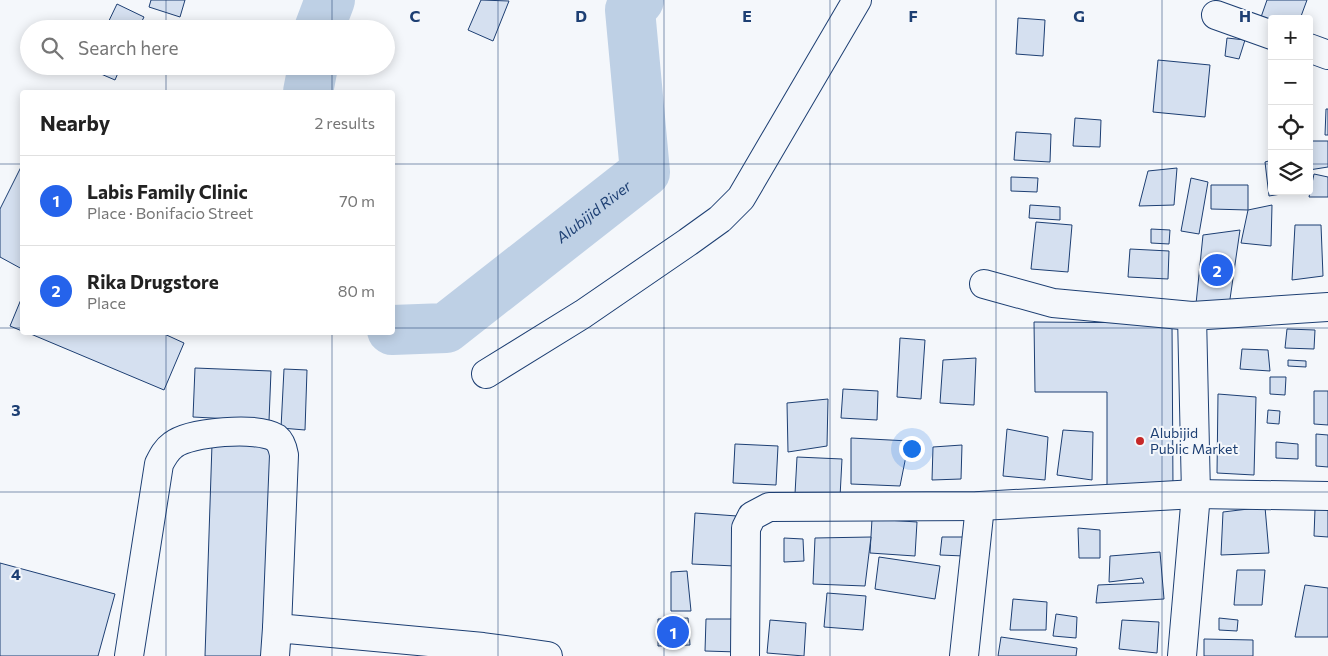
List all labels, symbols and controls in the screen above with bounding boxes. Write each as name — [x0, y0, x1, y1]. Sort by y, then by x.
text: C — [410, 6, 421, 25]
text: D — [575, 6, 587, 25]
text: E — [742, 6, 752, 25]
text: F — [908, 6, 918, 25]
text: G — [1073, 6, 1085, 25]
text: H — [1239, 6, 1251, 25]
map controls — [1268, 15, 1313, 195]
button: + — [1268, 15, 1313, 60]
search box — [20, 20, 395, 75]
icon: search — [38, 34, 66, 62]
text: Search here — [78, 36, 178, 59]
button: − — [1268, 60, 1313, 105]
button: locate — [1268, 105, 1313, 150]
text: Nearby — [40, 110, 110, 135]
text: 2 results — [314, 113, 375, 132]
button: layers — [1268, 150, 1313, 195]
water label: Alubijid River — [552, 176, 635, 247]
text: Labis Family Clinic — [87, 180, 248, 203]
text: 1 — [52, 191, 60, 210]
text: 70 m — [339, 191, 375, 210]
text: Place · Bonifacio Street — [87, 203, 253, 222]
pin: 2 — [1201, 251, 1233, 289]
text: Rika Drugstore — [87, 270, 219, 293]
text: 2 — [51, 281, 61, 300]
text: 80 m — [338, 281, 375, 300]
text: Place — [87, 293, 126, 312]
text: 3 — [11, 400, 21, 419]
place label: Alubijid Public Market — [1150, 424, 1238, 457]
marker: Alubijid Public Market — [1134, 435, 1146, 447]
your location — [899, 436, 925, 462]
text: 4 — [11, 564, 21, 583]
pin: 1 — [657, 613, 689, 651]

